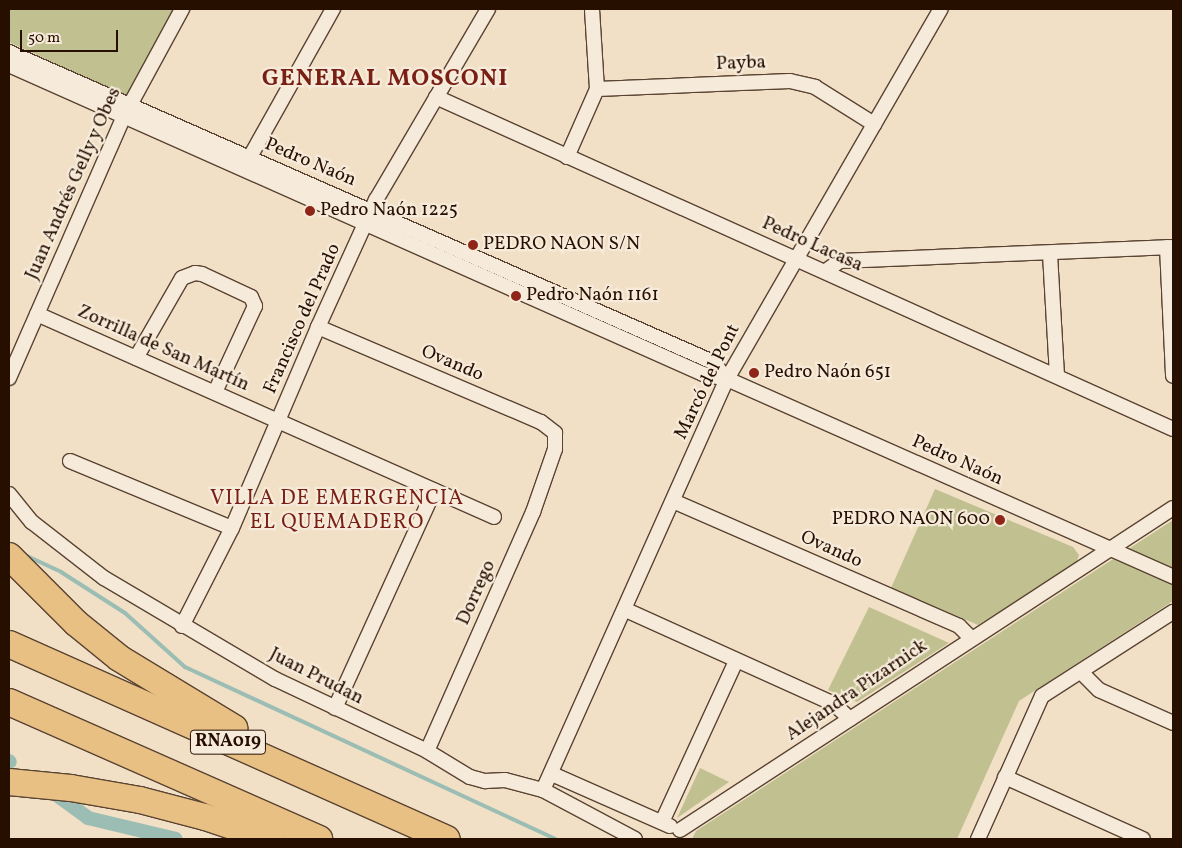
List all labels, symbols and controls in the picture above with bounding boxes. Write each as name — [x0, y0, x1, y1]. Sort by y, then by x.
scale bar — [22, 20, 120, 52]
text: 50 m — [28, 28, 60, 49]
street label: Payba — [716, 52, 766, 76]
district label: GENERAL MOSCONI — [260, 66, 510, 94]
street label: Juan Andrés Gelly y Obes — [21, 84, 127, 284]
street label: Pedro Naón — [261, 134, 359, 192]
place label: Pedro Naón 1225 — [320, 200, 458, 222]
marker: Pedro Naón 1225 — [304, 205, 316, 217]
street label: Pedro Lacasa — [758, 213, 866, 277]
place label: PEDRO NAON S/N — [483, 234, 640, 256]
marker: PEDRO NAON S/N — [467, 239, 479, 251]
street label: Francisco del Prado — [260, 240, 346, 398]
place label: Pedro Naón 1161 — [526, 285, 659, 307]
marker: Pedro Naón 1161 — [510, 290, 522, 302]
street label: Zorrilla de San Martín — [73, 301, 253, 397]
street label: Marcó del Pont — [670, 321, 746, 443]
street label: Ovando — [417, 341, 487, 387]
place label: Pedro Naón 651 — [764, 362, 891, 384]
marker: Pedro Naón 651 — [748, 367, 760, 379]
street label: Pedro Naón — [908, 431, 1006, 491]
district label: VILLA DE EMERGENCIA EL QUEMADERO — [208, 486, 466, 536]
place label: PEDRO NAON 600 — [832, 509, 990, 531]
marker: PEDRO NAON 600 — [994, 514, 1006, 526]
street label: Ovando — [796, 526, 866, 574]
street label: Dorrego — [453, 557, 501, 629]
street label: Alejandra Pizarnick — [782, 635, 932, 747]
street label: Juan Prudan — [265, 644, 367, 710]
road number: RNA019 — [189, 726, 267, 758]

